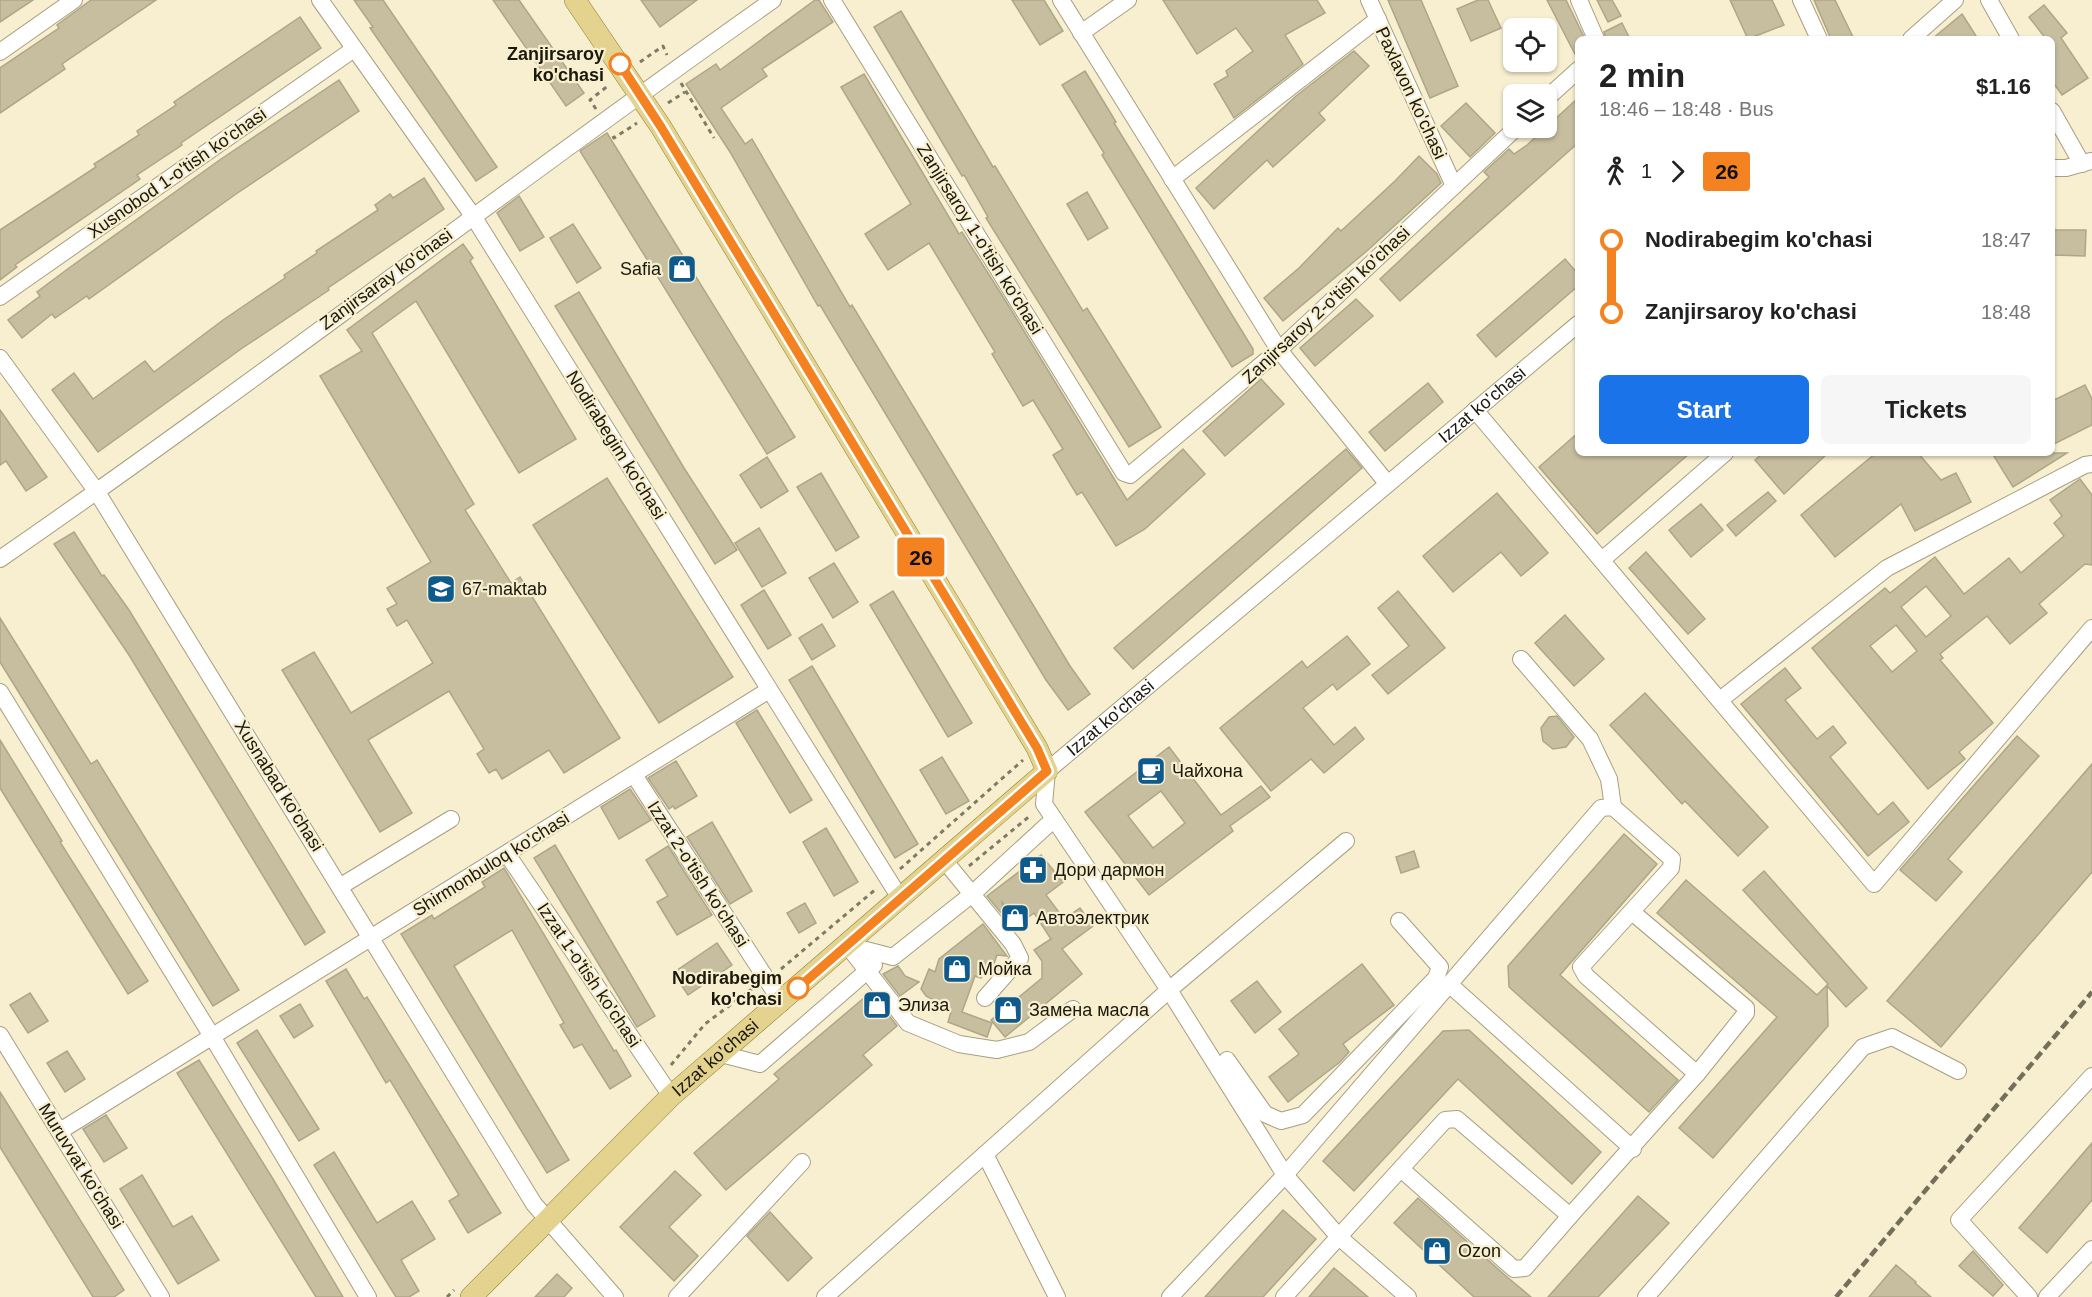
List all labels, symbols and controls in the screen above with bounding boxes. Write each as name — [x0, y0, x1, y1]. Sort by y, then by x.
map controls — [1503, 18, 1557, 138]
button: locate — [1503, 18, 1557, 72]
street label: Paxlavon ko'chasi — [1372, 24, 1450, 162]
place label: Zanjirsaroy ko'chasi — [507, 44, 604, 85]
marker: Zanjirsaroy ko'chasi — [609, 53, 631, 75]
text: 2 min — [1599, 57, 1685, 94]
text: $1.16 — [1976, 74, 2031, 99]
button: layers — [1503, 84, 1557, 138]
text: 18:46 – 18:48 · Bus — [1599, 98, 1774, 120]
street label: Xusnobod 1-o'tish ko'chasi — [84, 104, 270, 242]
street label: Zanjirsaroy 1-o'tish ko'chasi — [913, 140, 1047, 338]
icon: walk — [1599, 155, 1632, 188]
icon: forward — [1661, 155, 1694, 188]
text: 1 — [1641, 160, 1652, 182]
text: 26 — [1715, 160, 1738, 183]
street label: Zanjirsaroy 2-o'tish ko'chasi — [1238, 222, 1414, 388]
street label: Zanjirsaray ko'chasi — [316, 224, 456, 334]
text: Nodirabegim ko'chasi — [1645, 227, 1873, 252]
text: 18:47 — [1981, 229, 2031, 251]
shop icon: Safia — [666, 253, 698, 285]
place label: Safia — [620, 259, 662, 279]
text: Zanjirsaroy ko'chasi — [1645, 299, 1857, 324]
text: 18:48 — [1981, 301, 2031, 323]
street label: Izzat ko'chasi — [1435, 362, 1530, 447]
street label: Nodirabegim ko'chasi — [562, 367, 670, 523]
button: Start — [1599, 375, 1809, 444]
button: Tickets — [1821, 375, 2031, 444]
line badge: 26 — [894, 538, 948, 576]
text: 26 — [909, 546, 933, 569]
school or university icon: 67-maktab — [425, 573, 457, 605]
place label: 67-maktab — [462, 579, 547, 599]
street label: Izzat ko'chasi — [1063, 675, 1158, 760]
street label: Xusnabad ko'chasi — [231, 717, 327, 855]
cafe icon: Чайхона — [1135, 755, 1167, 787]
place label: Чайхона — [1172, 761, 1244, 781]
street label: Izzat 2-o'tish ko'chasi — [643, 797, 753, 951]
street label: Shirmonbuloq ko'chasi — [409, 808, 573, 920]
pharmacy icon: Дори дармон — [1017, 854, 1049, 886]
place label: Дори дармон — [1054, 860, 1164, 880]
street label: Izzat 1-o'tish ko'chasi — [533, 899, 645, 1051]
shop icon: Автоэлектрик — [999, 902, 1031, 934]
place label: Автоэлектрик — [1036, 908, 1149, 928]
shop icon: Мойка — [941, 953, 973, 985]
place label: Мойка — [978, 959, 1033, 979]
place label: Nodirabegim ko'chasi — [672, 968, 782, 1009]
marker: Nodirabegim ko'chasi — [787, 977, 809, 999]
shop icon: Элиза — [861, 989, 893, 1021]
shop icon: Замена масла — [992, 994, 1024, 1026]
place label: Элиза — [898, 995, 950, 1015]
place label: Замена масла — [1029, 1000, 1150, 1020]
street label: Izzat ko'chasi — [668, 1015, 762, 1101]
street label: Muruvvat ko'chasi — [34, 1100, 128, 1232]
shop icon: Ozon — [1421, 1235, 1453, 1267]
place label: Ozon — [1458, 1241, 1501, 1261]

